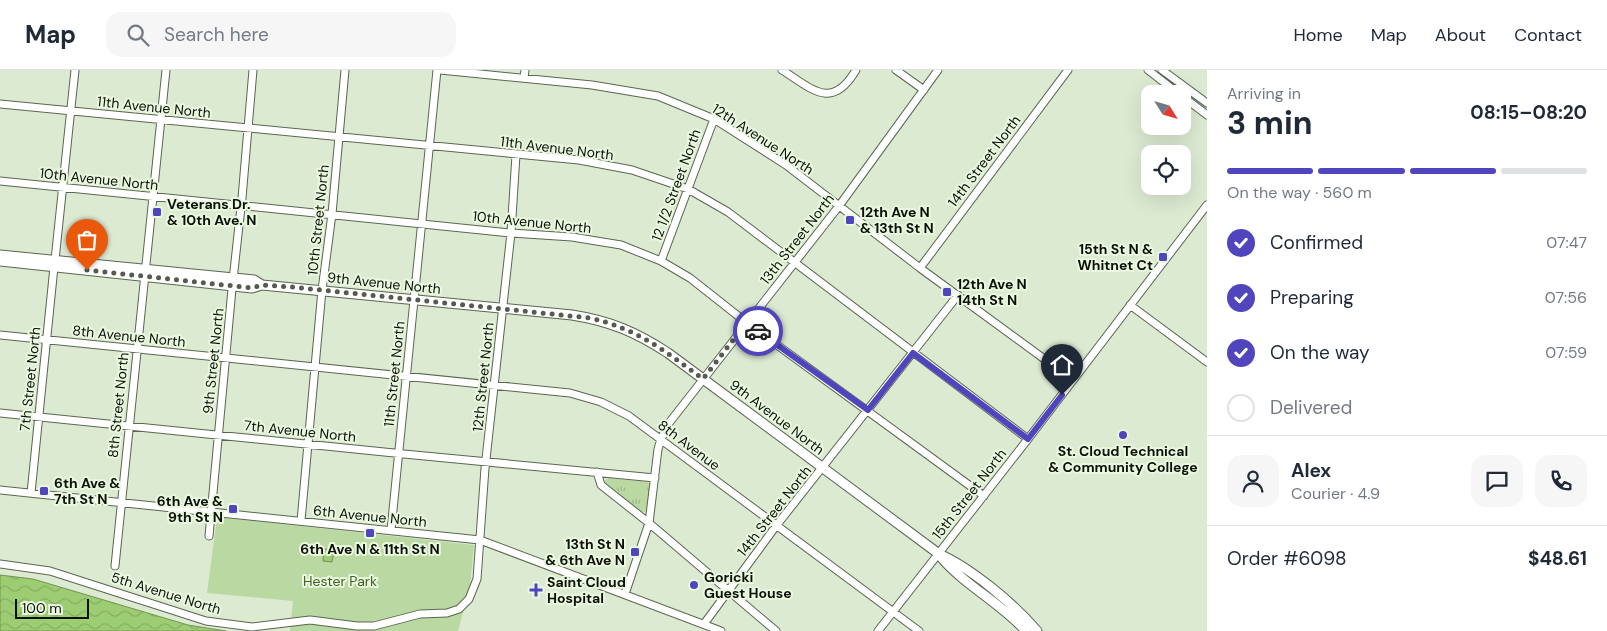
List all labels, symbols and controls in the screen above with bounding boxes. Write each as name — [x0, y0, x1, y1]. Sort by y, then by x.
search box — [106, 12, 456, 57]
text: Map — [25, 19, 76, 50]
icon: search — [124, 21, 152, 49]
text: Search here — [164, 22, 269, 47]
text: Home — [1293, 23, 1343, 47]
text: Map — [1371, 23, 1407, 47]
text: About — [1435, 23, 1486, 47]
text: Contact — [1514, 23, 1582, 47]
text: Arriving in — [1227, 83, 1301, 104]
north arrow — [1141, 85, 1191, 135]
map controls — [1141, 85, 1191, 195]
street label: 11th Avenue North — [96, 92, 212, 122]
street label: 12th Avenue North — [709, 99, 817, 179]
text: 08:15–08:20 — [1470, 100, 1587, 125]
text: 3 min — [1227, 102, 1312, 144]
street label: 14th Street North — [944, 112, 1024, 210]
street label: 12 1/2 Street North — [647, 127, 705, 243]
street label: 11th Avenue North — [499, 132, 615, 164]
button: locate — [1141, 145, 1191, 195]
street label: 10th Avenue North — [39, 164, 159, 194]
street label: 10th Street North — [303, 164, 333, 276]
text: On the way · 560 m — [1227, 182, 1372, 203]
street label: 13th Street North — [756, 190, 838, 288]
place label: Veterans Dr. & 10th Ave. N — [167, 195, 256, 229]
place label: 12th Ave N & 13th St N — [860, 203, 934, 237]
marker: Veterans Dr. & 10th Ave. N — [151, 206, 163, 218]
street label: 10th Avenue North — [472, 207, 592, 237]
marker: 12th Ave N & 13th St N — [844, 214, 856, 226]
pin — [66, 219, 108, 270]
icon: bag — [73, 226, 101, 254]
icon: check — [1227, 229, 1255, 257]
text: Confirmed — [1270, 230, 1363, 255]
text: 07:47 — [1546, 232, 1587, 253]
place label: 15th St N & Whitnet Ct — [1077, 240, 1153, 274]
marker: 15th St N & Whitnet Ct — [1157, 251, 1169, 263]
street label: 9th Avenue North — [326, 268, 442, 298]
place label: 12th Ave N 14th St N — [957, 275, 1027, 309]
icon: check — [1227, 284, 1255, 312]
text: Preparing — [1270, 285, 1354, 310]
marker: 12th Ave N 14th St N — [941, 286, 953, 298]
text: 07:56 — [1545, 287, 1587, 308]
courier — [733, 306, 783, 356]
street label: 9th Street North — [199, 307, 227, 415]
icon: car — [744, 317, 772, 345]
street label: 11th Street North — [380, 320, 408, 428]
street label: 8th Avenue North — [71, 321, 187, 351]
street label: 12th Street North — [468, 321, 498, 433]
street label: 7th Street North — [16, 326, 44, 432]
icon: check — [1227, 339, 1255, 367]
text: On the way — [1270, 340, 1370, 365]
text: 07:59 — [1545, 342, 1587, 363]
pin — [1041, 344, 1083, 395]
street label: 8th Street North — [104, 351, 132, 459]
icon: home — [1048, 351, 1076, 379]
street label: 9th Avenue North — [726, 375, 828, 459]
text: Delivered — [1270, 395, 1352, 420]
street label: 7th Avenue North — [243, 416, 357, 446]
street label: 8th Avenue — [654, 416, 724, 474]
marker: St. Cloud Technical & Community College — [1117, 429, 1129, 441]
place label: St. Cloud Technical & Community College — [1048, 442, 1198, 476]
street label: 15th Street North — [928, 445, 1010, 543]
button: person — [1227, 455, 1279, 507]
button: chat — [1471, 455, 1523, 507]
button: phone — [1535, 455, 1587, 507]
text: Alex — [1291, 458, 1331, 483]
street label: 14th Street North — [733, 462, 815, 560]
place label: 6th Ave & 7th St N — [54, 474, 120, 508]
text: Courier · 4.9 — [1291, 483, 1380, 504]
marker: 6th Ave & 7th St N — [38, 485, 50, 497]
place label: 6th Ave & 9th St N — [157, 492, 223, 526]
street label: 6th Avenue North — [312, 501, 428, 531]
marker: 6th Ave & 9th St N — [227, 503, 239, 515]
marker: 6th Ave N & 11th St N — [364, 527, 376, 539]
place label: 13th St N & 6th Ave N — [545, 535, 625, 569]
place label: 6th Ave N & 11th St N — [300, 540, 440, 558]
marker: 13th St N & 6th Ave N — [629, 546, 641, 558]
text: Order #6098 — [1227, 546, 1347, 571]
text: $48.61 — [1528, 546, 1587, 571]
street label: 5th Avenue North — [109, 568, 223, 618]
place label: Goricki Guest House — [704, 568, 792, 602]
park label: Hester Park — [303, 572, 377, 590]
place label: Saint Cloud Hospital — [547, 573, 626, 607]
marker: Goricki Guest House — [688, 579, 700, 591]
marker: Saint Cloud Hospital — [529, 583, 543, 597]
scale bar — [15, 596, 89, 619]
text: 100 m — [22, 599, 62, 617]

